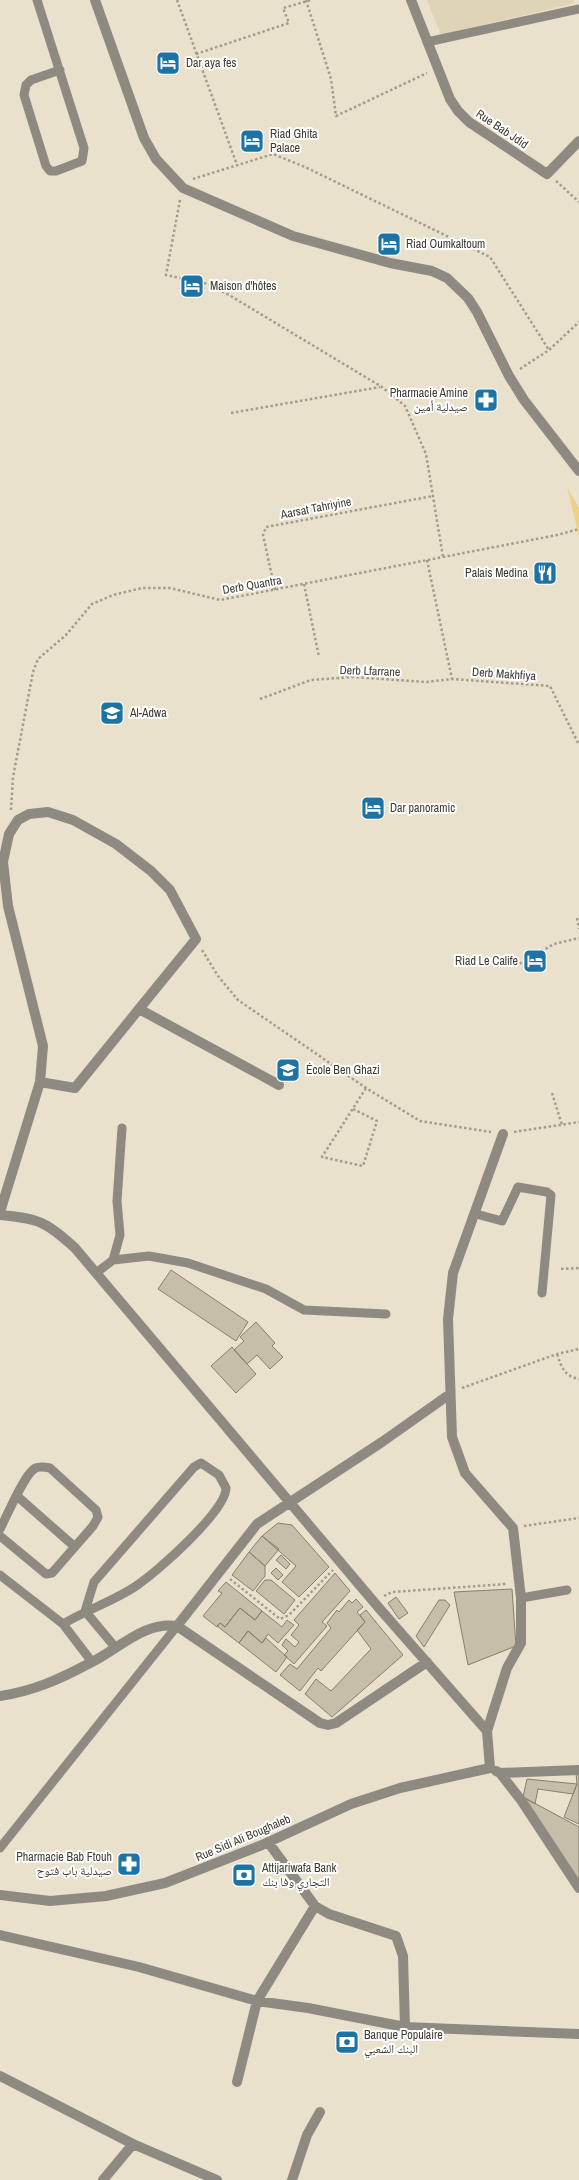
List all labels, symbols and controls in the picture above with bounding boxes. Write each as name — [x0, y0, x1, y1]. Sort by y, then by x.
hotel icon: Dar aya fes — [155, 50, 181, 76]
place label: Dar aya fes — [186, 55, 236, 71]
street label: Rue Bab Jdid — [473, 106, 531, 152]
place label: Riad Ghita Palace — [270, 126, 318, 156]
hotel icon: Riad Ghita Palace — [239, 128, 265, 154]
hotel icon: Riad Oumkaltoum — [376, 231, 402, 257]
place label: Riad Oumkaltoum — [406, 236, 485, 252]
hotel icon: Maison d'hôtes — [179, 273, 205, 299]
place label: Maison d'hôtes — [210, 278, 277, 294]
place label: Pharmacie Amine صيدلية أمين — [390, 385, 468, 415]
pharmacy icon: Pharmacie Amine صيدلية أمين — [473, 387, 499, 413]
street label: Aarsat Tahriyine — [278, 493, 353, 523]
restaurant icon: Palais Medina — [532, 560, 558, 586]
place label: Palais Medina — [465, 565, 529, 581]
street label: Derb Quantra — [221, 572, 283, 598]
street label: Derb Lfarrane — [339, 662, 401, 680]
street label: Derb Makhfiya — [472, 664, 537, 684]
school or university icon: Al-Adwa — [99, 700, 125, 726]
place label: Al-Adwa — [129, 705, 167, 721]
hotel icon: Dar panoramic — [360, 795, 386, 821]
place label: Dar panoramic — [390, 800, 455, 816]
hotel icon: Riad Le Calife — [522, 948, 548, 974]
place label: Riad Le Calife — [455, 953, 518, 969]
school or university icon: École Ben Ghazi — [275, 1057, 301, 1083]
place label: École Ben Ghazi — [306, 1062, 380, 1078]
street label: Rue Sidi Ali Boughaleb — [193, 1811, 293, 1865]
place label: Pharmacie Bab Ftouh صيدلية باب فتوح — [16, 1849, 112, 1879]
pharmacy icon: Pharmacie Bab Ftouh صيدلية باب فتوح — [116, 1851, 142, 1877]
place label: Attijariwafa Bank التجاري وفا بنك — [261, 1860, 336, 1892]
bank icon: Attijariwafa Bank التجاري وفا بنك — [231, 1862, 257, 1888]
place label: Banque Populaire البنك الشعبي — [364, 2027, 443, 2059]
bank icon: Banque Populaire البنك الشعبي — [334, 2029, 360, 2055]

